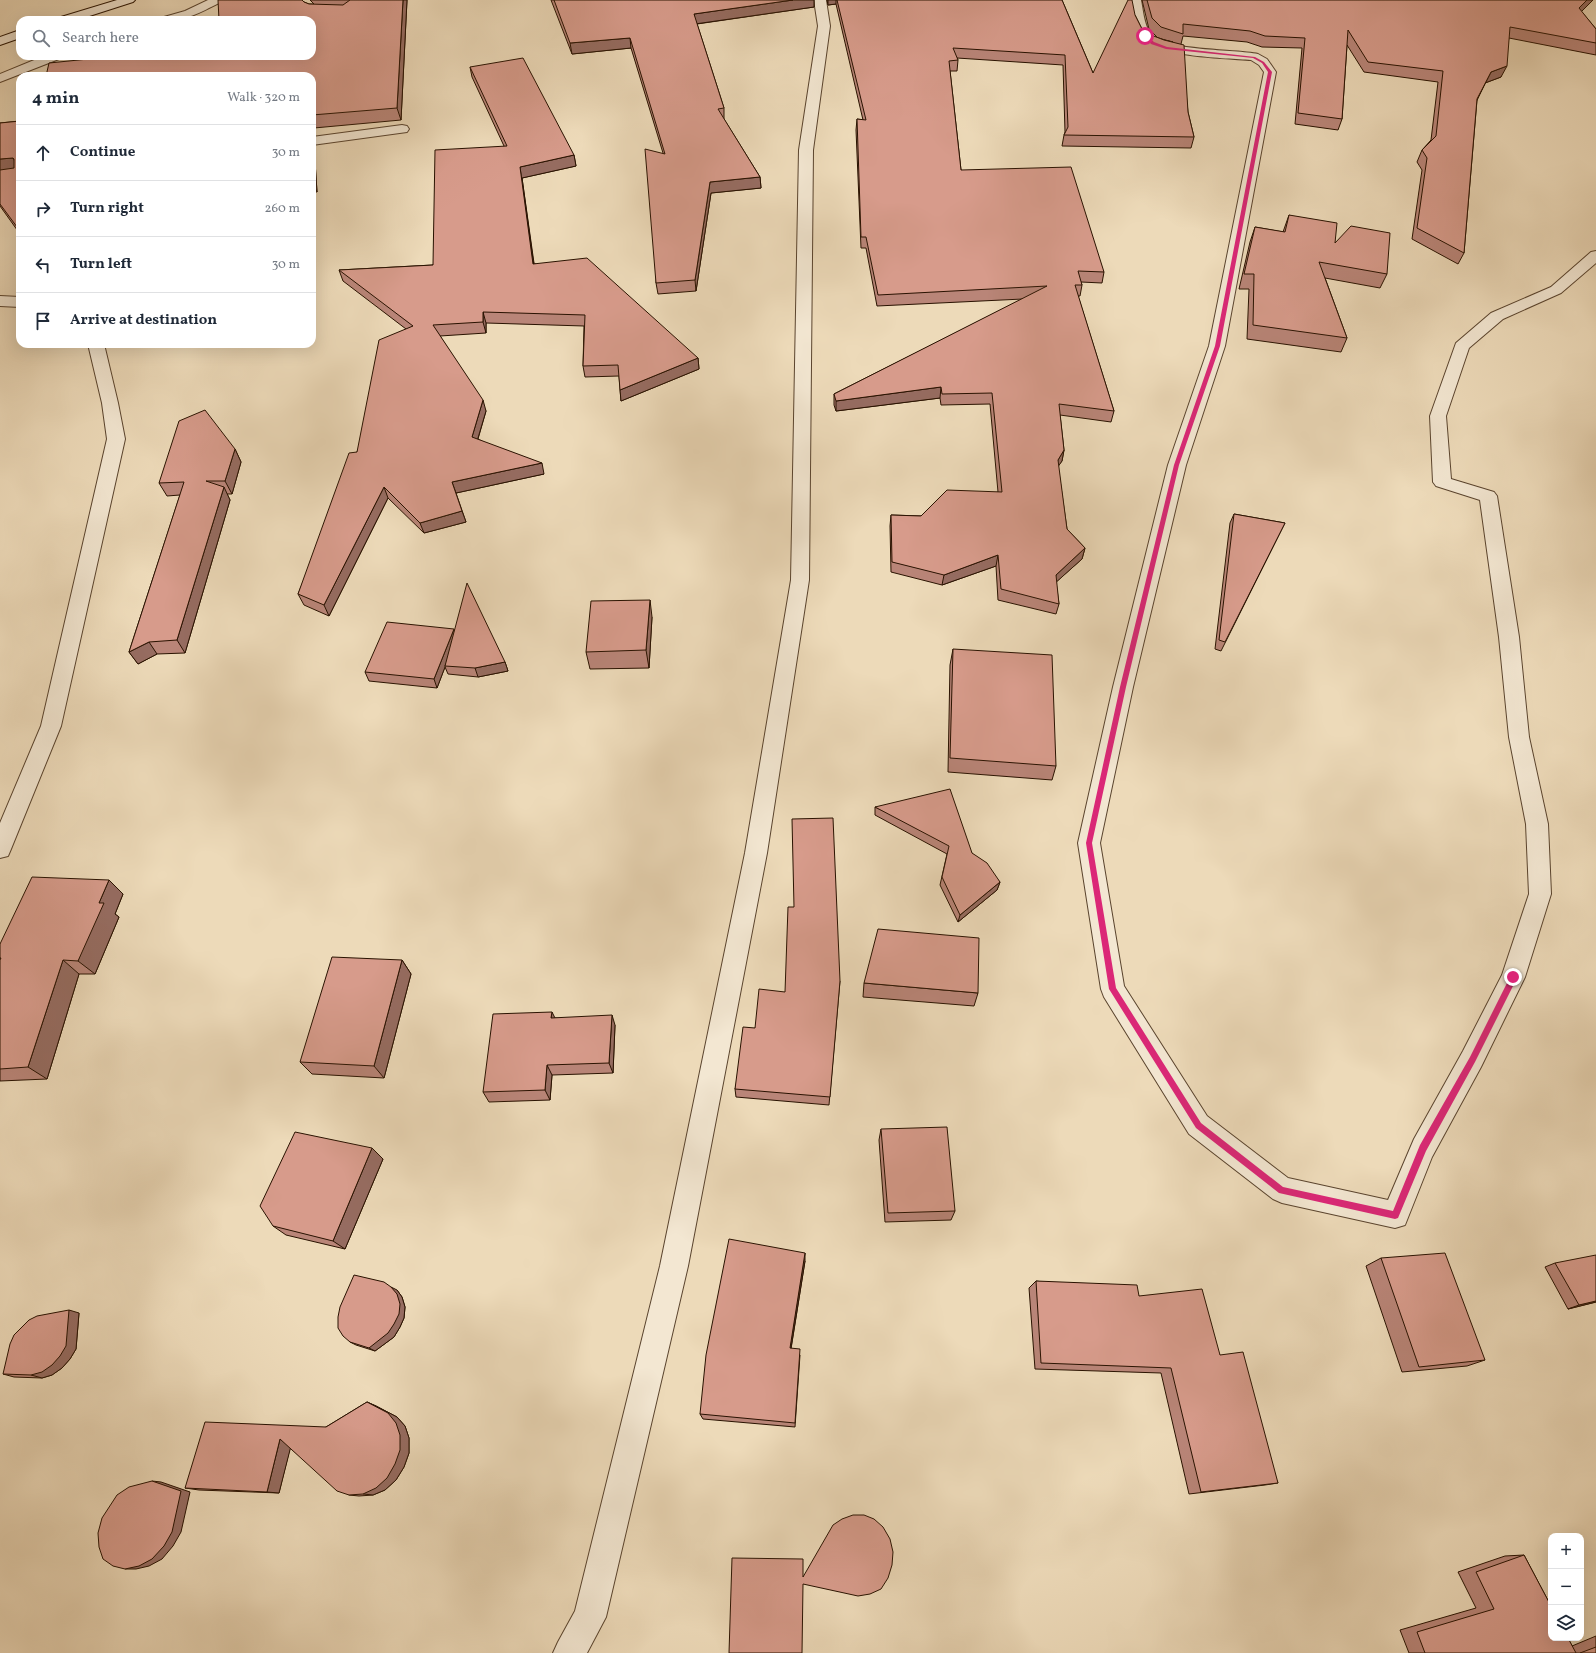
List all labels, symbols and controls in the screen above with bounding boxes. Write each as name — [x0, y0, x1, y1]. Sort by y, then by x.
search box — [16, 16, 316, 60]
icon: search — [30, 27, 52, 49]
route start — [1136, 27, 1154, 45]
text: Search here — [62, 28, 139, 49]
text: 4 min — [32, 87, 79, 110]
text: Walk · 320 m — [227, 89, 300, 107]
icon: ahead — [32, 142, 54, 164]
text: Continue — [70, 142, 135, 163]
text: 30 m — [272, 144, 300, 162]
icon: right — [32, 198, 54, 220]
text: Turn right — [70, 198, 144, 219]
text: 260 m — [265, 200, 300, 218]
icon: left — [32, 254, 54, 276]
text: Turn left — [70, 254, 132, 275]
text: 30 m — [272, 256, 300, 274]
icon: arrive — [32, 310, 54, 332]
text: Arrive at destination — [70, 310, 217, 331]
route end — [1504, 968, 1522, 986]
map controls — [1548, 1533, 1584, 1641]
button: + — [1548, 1533, 1584, 1569]
button: − — [1548, 1569, 1584, 1605]
button: layers — [1548, 1605, 1584, 1641]

